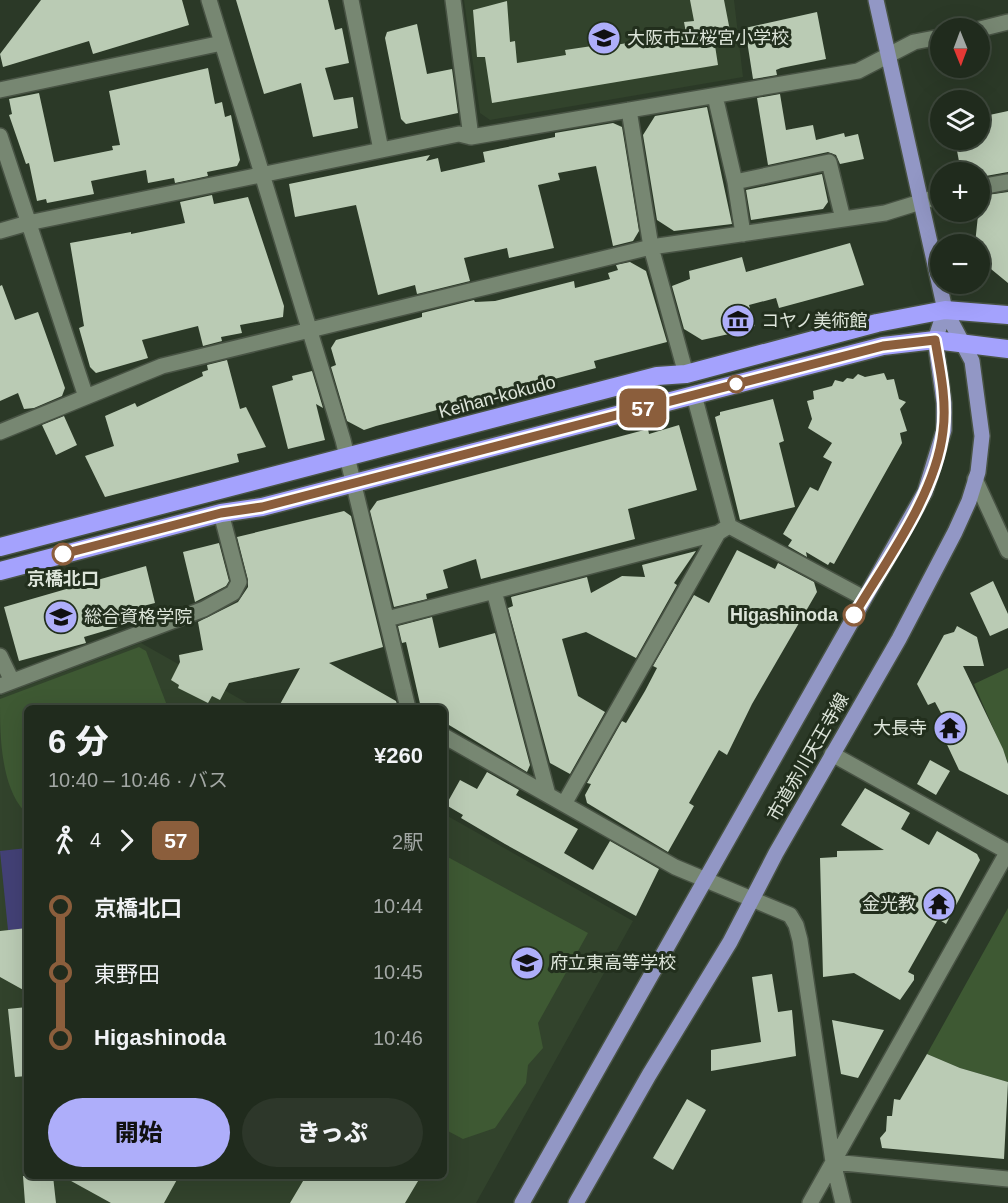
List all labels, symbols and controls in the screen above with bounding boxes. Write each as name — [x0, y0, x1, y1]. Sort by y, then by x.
north arrow — [930, 18, 990, 78]
map controls — [930, 18, 990, 294]
school or university icon: 大阪市立桜宮小学校 — [586, 20, 622, 56]
place label: 大阪市立桜宮小学校 — [627, 28, 789, 48]
button: layers — [930, 90, 990, 150]
button: + — [930, 162, 990, 222]
button: − — [930, 234, 990, 294]
museum icon: コヤノ美術館 — [720, 303, 756, 339]
place label: コヤノ美術館 — [761, 311, 868, 331]
street label: Keihan-kokudo — [436, 372, 558, 422]
unlabelled marker — [727, 375, 745, 393]
line badge: 57 — [616, 388, 670, 428]
text: 57 — [631, 397, 655, 420]
marker: 京橋北口 — [52, 543, 74, 565]
place label: 京橋北口 — [27, 569, 99, 589]
school or university icon: 総合資格学院 — [43, 599, 79, 635]
marker: Higashinoda — [843, 604, 865, 626]
place label: Higashinoda — [730, 605, 839, 625]
place label: 総合資格学院 — [84, 607, 192, 627]
street label: 市道赤川天王寺線 — [763, 690, 853, 824]
temple icon: 大長寺 — [932, 710, 968, 746]
place label: 大長寺 — [873, 718, 927, 738]
text: 6 分 — [48, 723, 109, 760]
text: ¥260 — [374, 743, 423, 768]
text: 10:40 – 10:46 · バス — [48, 769, 228, 791]
icon: walk — [48, 824, 81, 857]
icon: forward — [110, 824, 143, 857]
text: 4 — [90, 829, 101, 851]
text: 57 — [164, 829, 187, 852]
text: 2駅 — [392, 831, 423, 853]
temple icon: 金光教 — [921, 886, 957, 922]
place label: 金光教 — [862, 894, 916, 914]
text: 10:44 — [373, 895, 423, 917]
text: 京橋北口 — [94, 896, 182, 921]
school or university icon: 府立東高等学校 — [509, 945, 545, 981]
place label: 府立東高等学校 — [550, 953, 676, 973]
text: 10:45 — [373, 961, 423, 983]
text: 東野田 — [94, 962, 160, 987]
text: Higashinoda — [94, 1025, 226, 1050]
text: 10:46 — [373, 1027, 423, 1049]
button: 開始 — [48, 1098, 230, 1167]
button: きっぷ — [242, 1098, 423, 1167]

